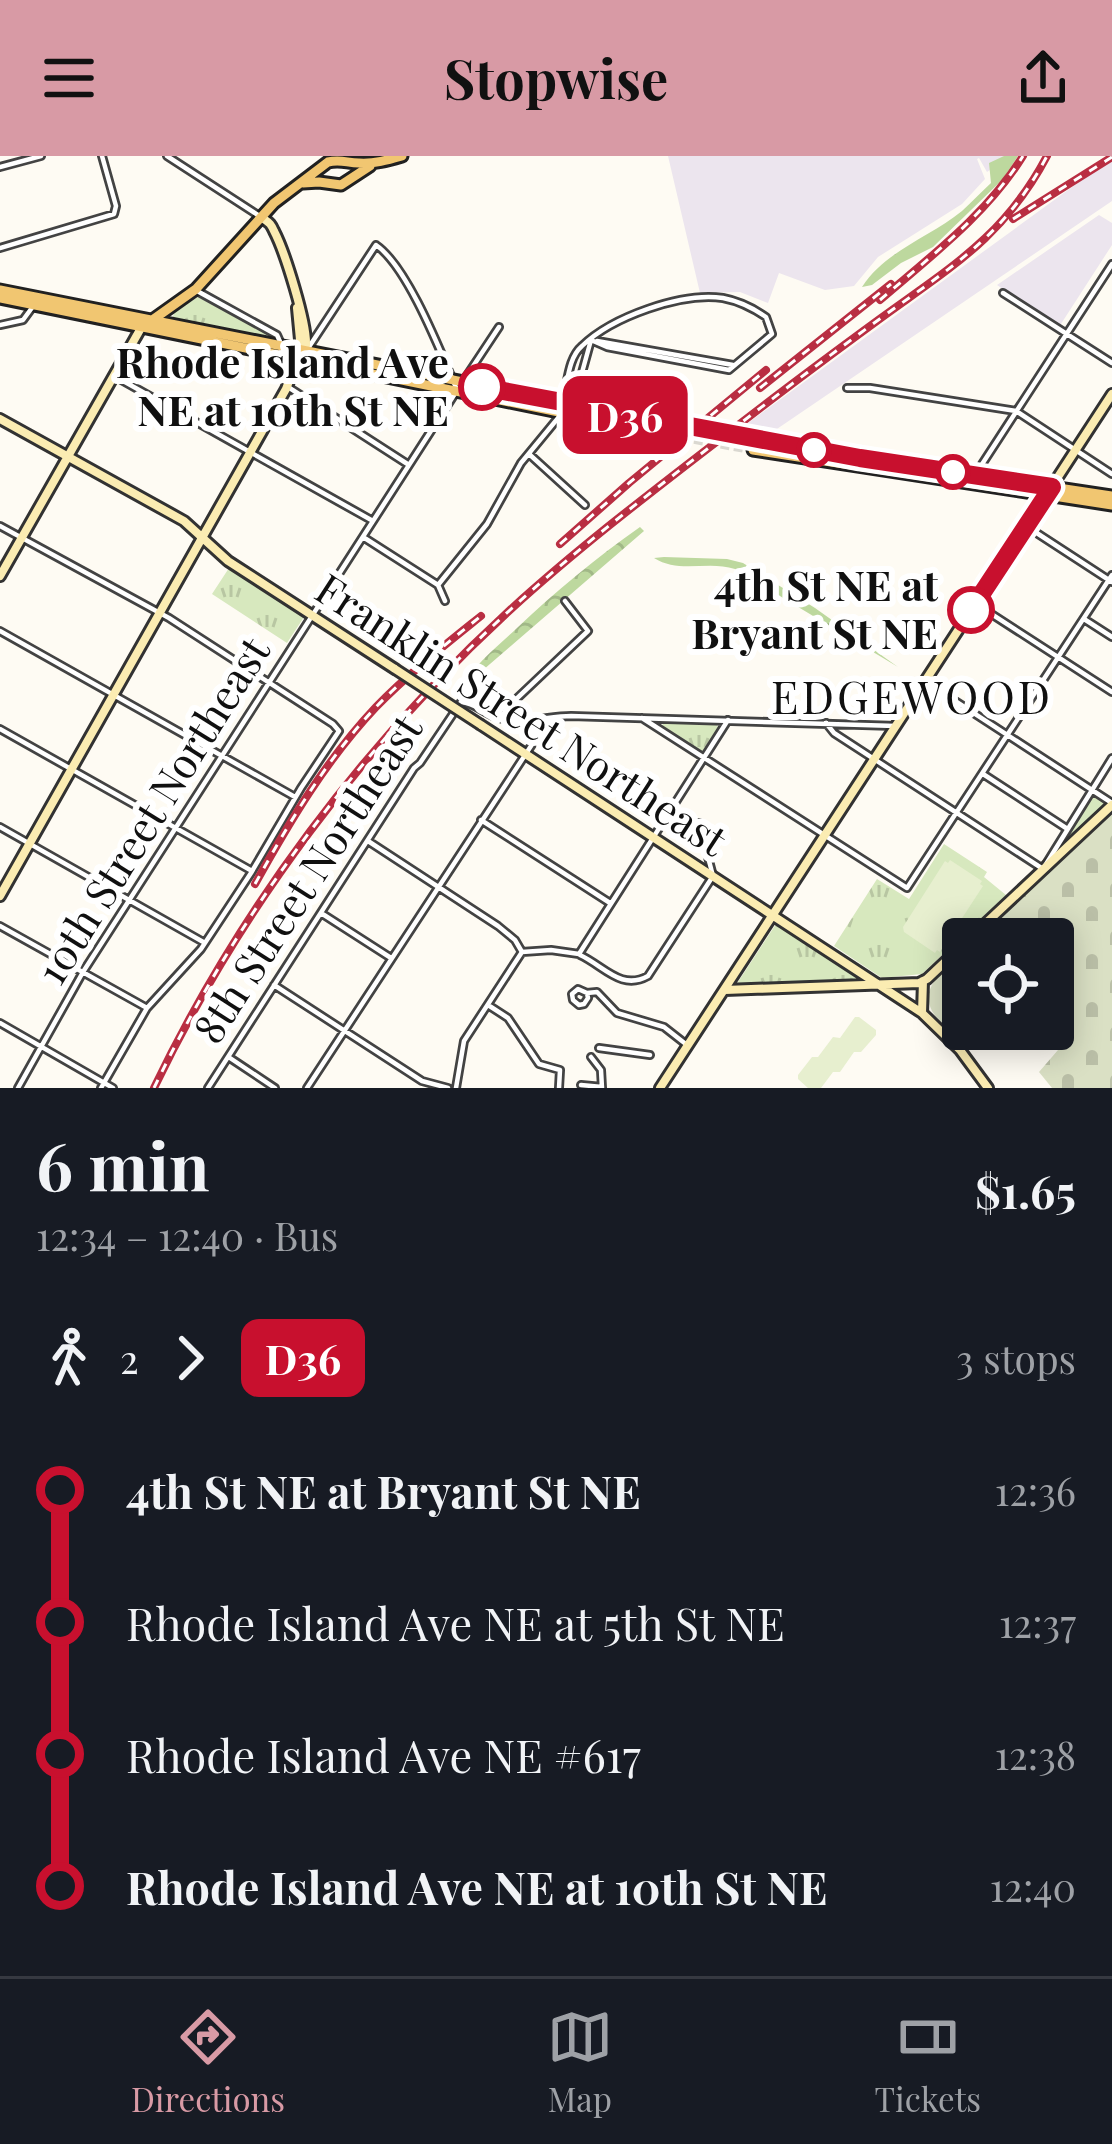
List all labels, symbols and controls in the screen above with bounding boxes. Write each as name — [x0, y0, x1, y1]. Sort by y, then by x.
text: Stopwise — [444, 42, 668, 114]
icon: menu — [36, 45, 102, 111]
icon: share — [1010, 45, 1076, 111]
place label: Rhode Island Ave NE at 10th St NE — [116, 333, 449, 437]
marker: Rhode Island Ave NE at 10th St NE — [460, 365, 504, 409]
line badge: D36 — [556, 376, 694, 454]
text: D36 — [587, 387, 663, 443]
unlabelled marker — [798, 434, 830, 466]
unlabelled marker — [937, 456, 969, 488]
place label: 4th St NE at Bryant St NE — [691, 556, 938, 660]
street label: Franklin Street Northeast — [306, 559, 739, 868]
marker: 4th St NE at Bryant St NE — [949, 588, 993, 632]
street label: 10th Street Northeast — [22, 625, 281, 994]
district label: EDGEWOOD — [771, 665, 1053, 725]
street label: 8th Street Northeast — [179, 702, 434, 1053]
map controls — [942, 918, 1074, 1050]
button: locate — [942, 918, 1074, 1050]
text: 6 min — [36, 1120, 209, 1208]
text: $1.65 — [975, 1160, 1076, 1220]
text: 12:34 – 12:40 · Bus — [36, 1209, 338, 1261]
icon: walk — [36, 1325, 102, 1391]
icon: forward — [157, 1325, 223, 1391]
text: D36 — [265, 1330, 341, 1386]
text: 2 — [120, 1332, 139, 1384]
text: 3 stops — [956, 1332, 1076, 1384]
text: 4th St NE at Bryant St NE — [126, 1460, 641, 1520]
text: 12:36 — [995, 1464, 1076, 1516]
text: Rhode Island Ave NE at 5th St NE — [126, 1592, 785, 1652]
text: 12:37 — [999, 1596, 1076, 1648]
text: Rhode Island Ave NE #617 — [126, 1724, 641, 1784]
text: 12:38 — [995, 1728, 1076, 1780]
text: Rhode Island Ave NE at 10th St NE — [126, 1856, 828, 1916]
text: 12:40 — [990, 1860, 1076, 1912]
tab: Directions — [131, 2004, 285, 2120]
tab: Map — [547, 2004, 613, 2120]
tab: Tickets — [875, 2004, 981, 2120]

